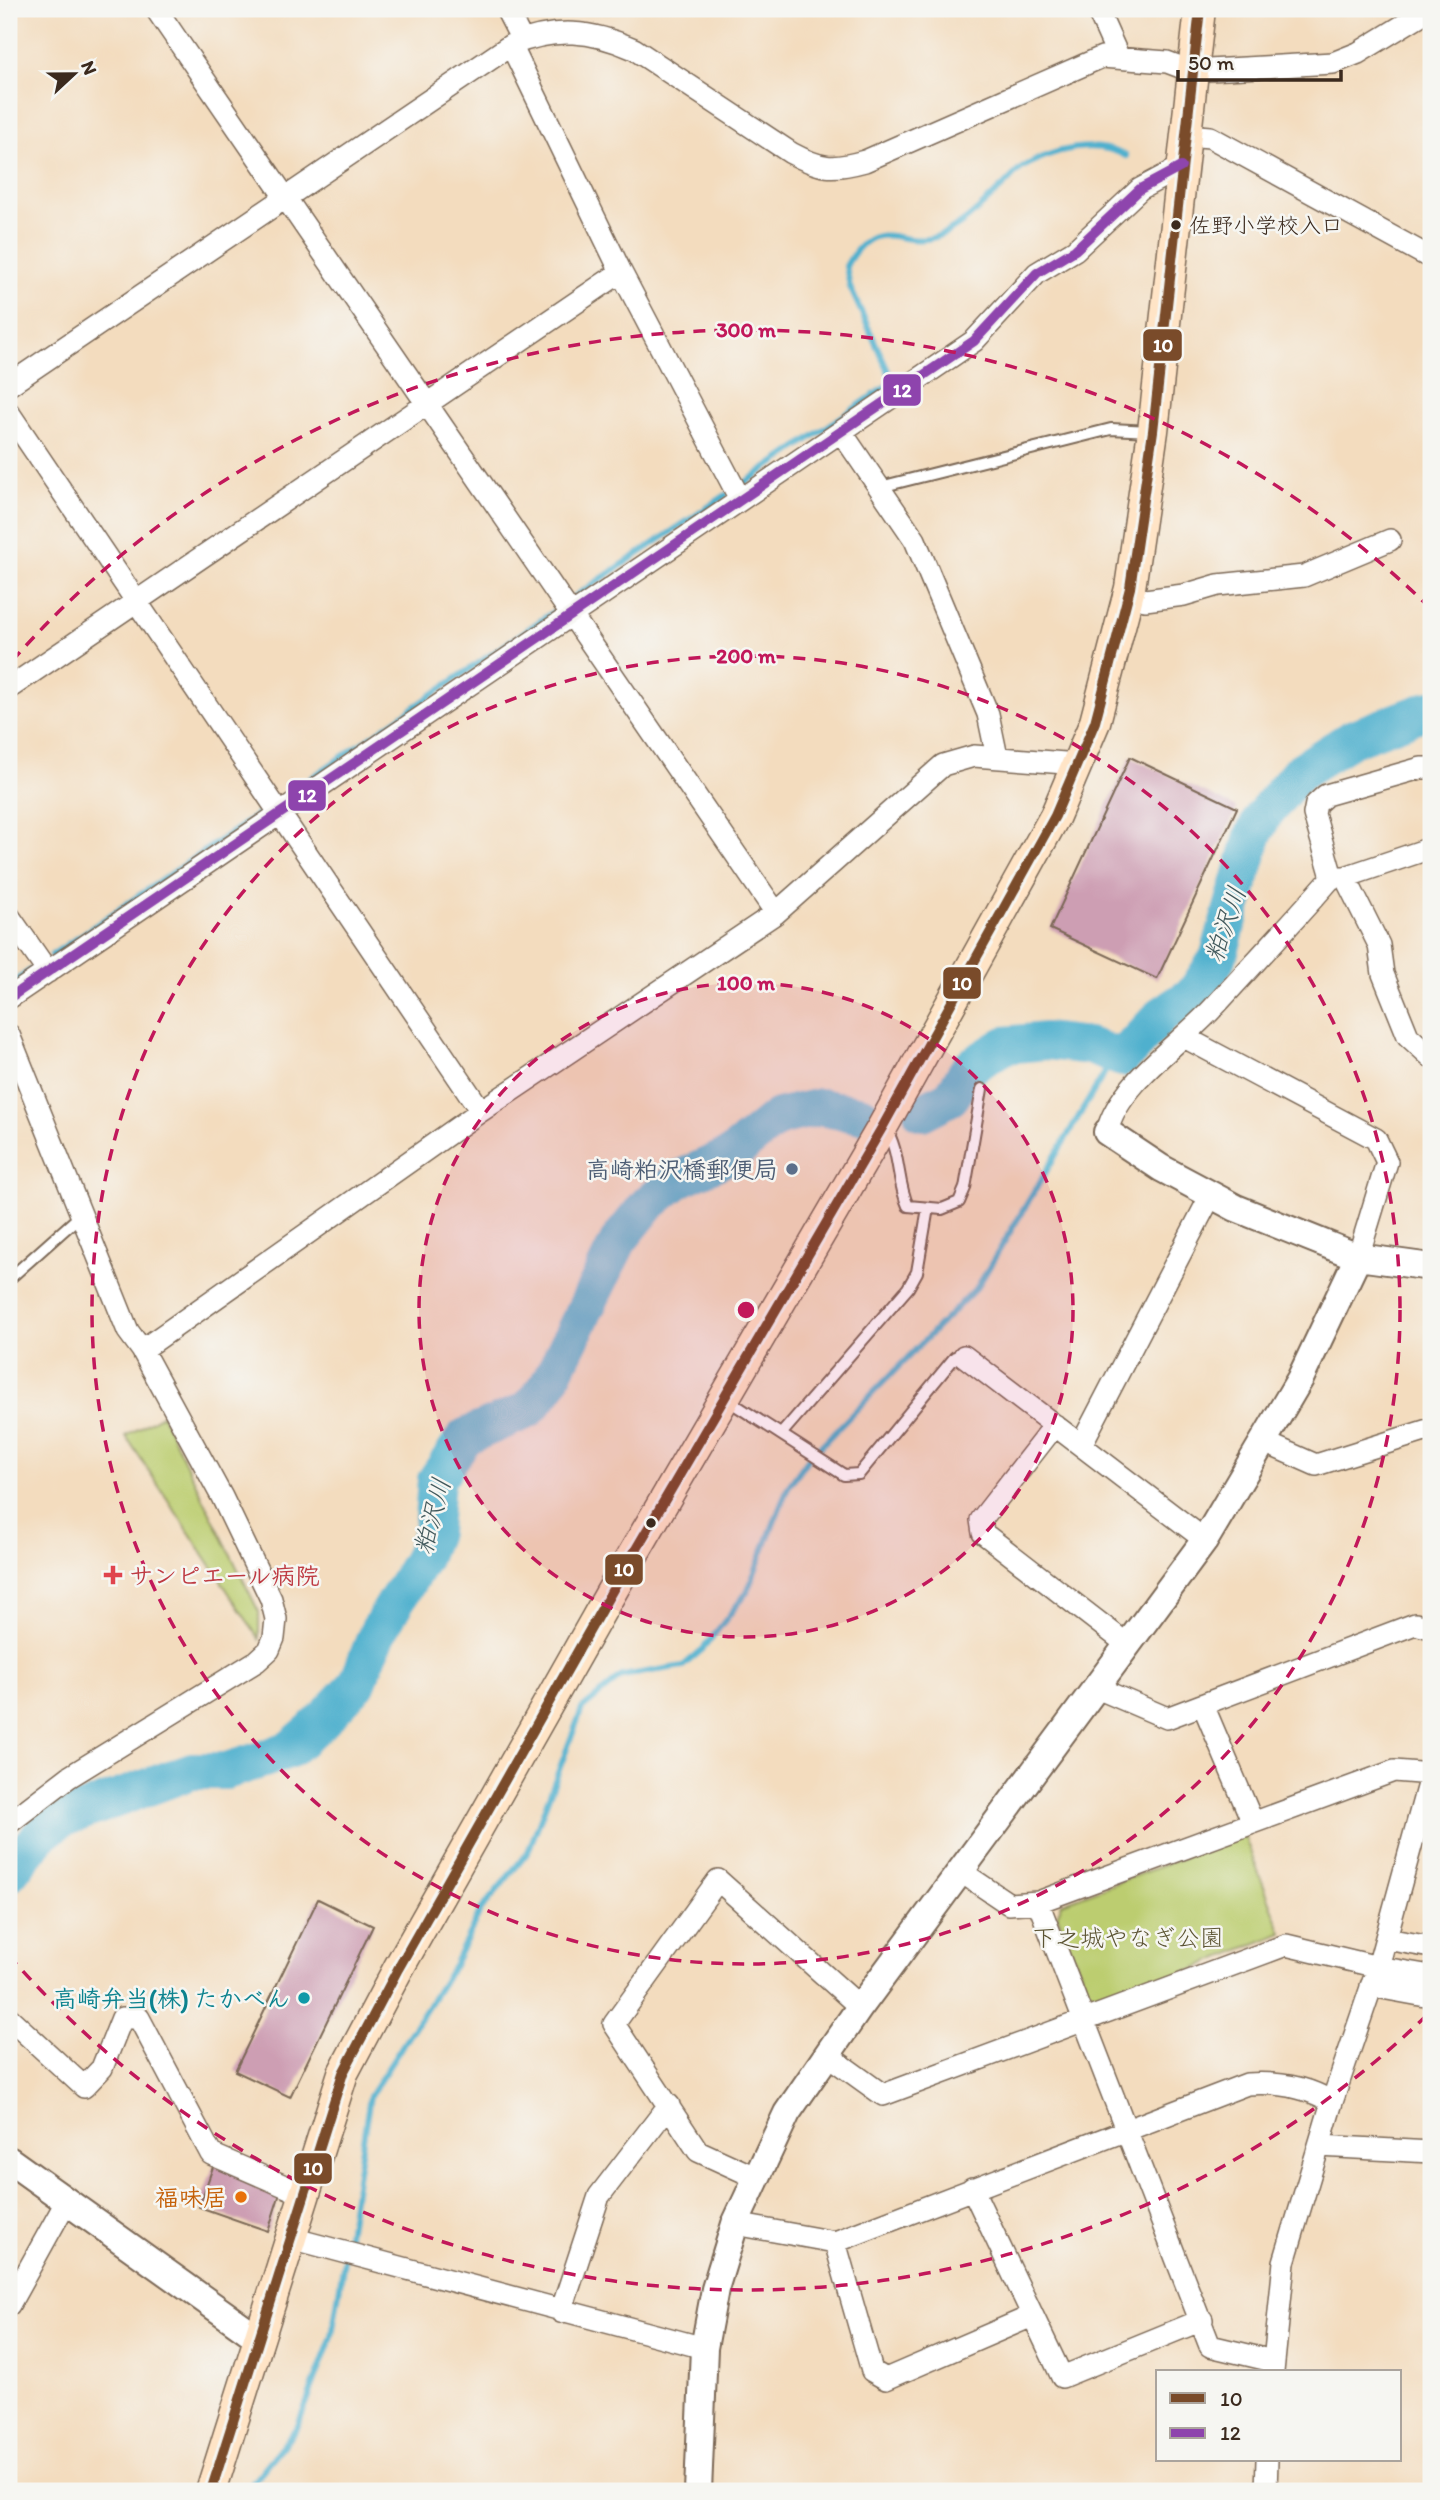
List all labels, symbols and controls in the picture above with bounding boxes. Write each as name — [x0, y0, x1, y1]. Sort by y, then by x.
north arrow — [38, 38, 108, 108]
scale bar — [1178, 38, 1340, 82]
text: 50 m — [1188, 50, 1235, 75]
text: N — [76, 58, 102, 78]
place label: 佐野小学校入口 — [1189, 212, 1343, 239]
marker: 佐野小学校入口 — [1169, 218, 1183, 232]
text: 300 m — [716, 317, 776, 342]
line badge: 10 — [1142, 328, 1183, 362]
text: 10 — [1153, 334, 1174, 357]
line badge: 12 — [882, 373, 922, 407]
text: 12 — [893, 379, 911, 402]
text: 200 m — [716, 643, 776, 668]
line badge: 12 — [287, 779, 327, 812]
text: 12 — [298, 784, 316, 807]
water label: 粕沢川 — [1197, 882, 1253, 966]
line badge: 10 — [942, 966, 982, 1000]
text: 100 m — [717, 970, 775, 995]
text: 10 — [952, 972, 973, 995]
place label: 高崎粕沢橋郵便局 — [586, 1155, 778, 1184]
marker: 高崎粕沢橋郵便局 — [784, 1161, 800, 1177]
centre of rings — [734, 1298, 758, 1322]
water label: 粕沢川 — [406, 1474, 458, 1558]
unlabelled marker — [644, 1516, 658, 1530]
line badge: 10 — [604, 1553, 644, 1586]
text: 10 — [614, 1558, 635, 1581]
place label: サンピエール病院 — [129, 1561, 320, 1590]
marker: サンピエール病院 — [103, 1565, 123, 1585]
park label: 下之城やなぎ公園 — [1032, 1923, 1224, 1952]
place label: 高崎弁当(株) たかべん — [53, 1984, 290, 2014]
marker: 高崎弁当(株) たかべん — [296, 1990, 312, 2006]
line badge: 10 — [293, 2152, 333, 2185]
text: 10 — [303, 2157, 324, 2180]
place label: 福味居 — [155, 2183, 227, 2212]
marker: 福味居 — [233, 2189, 249, 2205]
legend — [1156, 2370, 1402, 2462]
text: 10 — [1220, 2386, 1243, 2411]
text: 12 — [1220, 2420, 1241, 2445]

